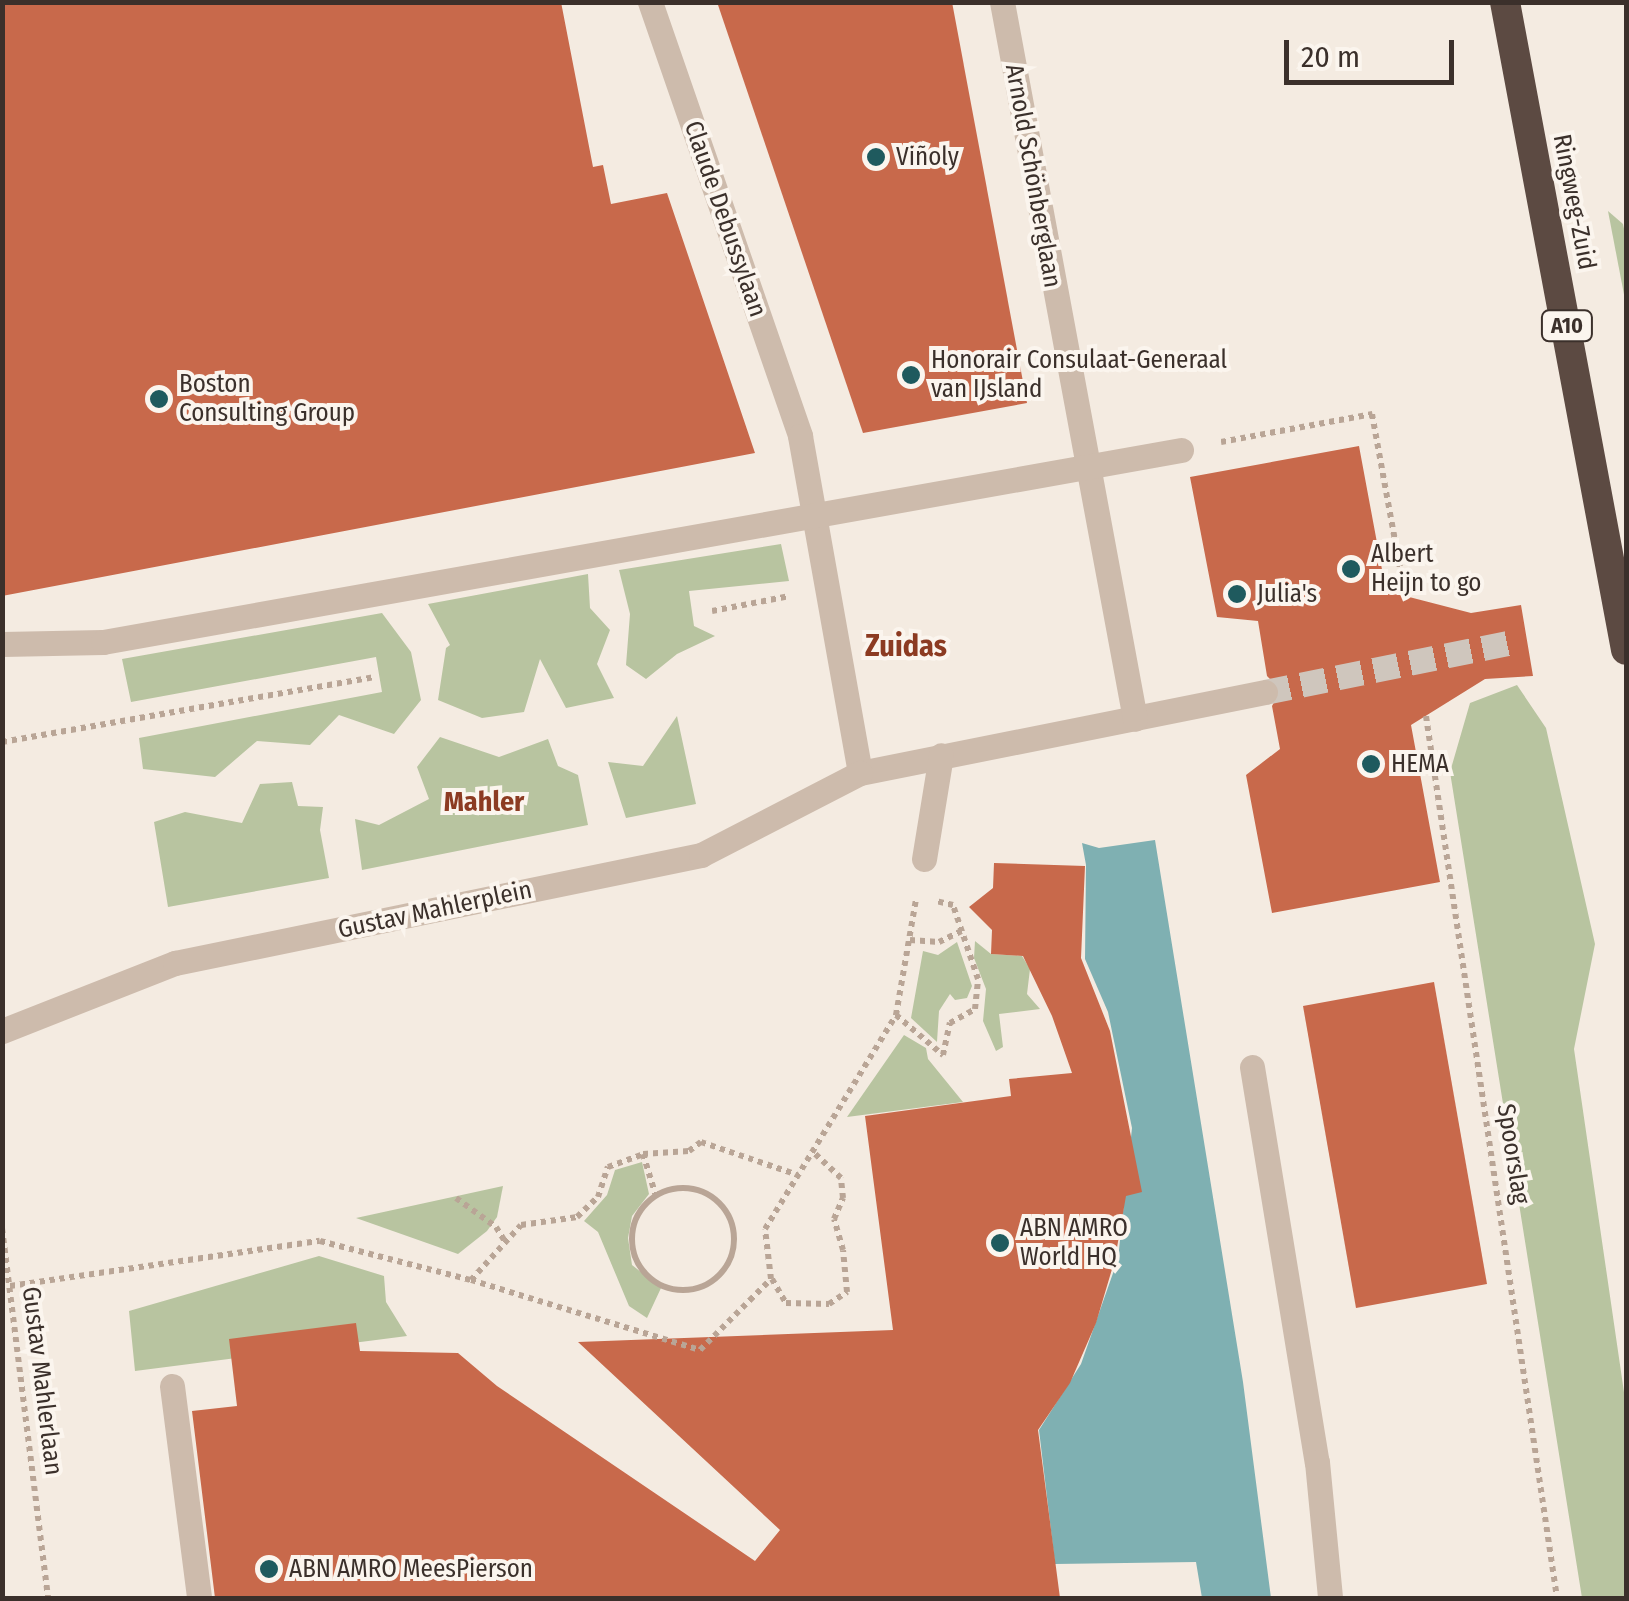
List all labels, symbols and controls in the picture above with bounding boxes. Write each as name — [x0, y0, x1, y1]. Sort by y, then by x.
scale bar — [1289, 20, 1459, 82]
text: 20 m — [1301, 39, 1360, 75]
street label: Arnold Schönberglaan — [999, 62, 1067, 290]
street label: Claude Debussylaan — [677, 117, 773, 321]
street label: Ringweg-Zuid — [1546, 132, 1602, 272]
place label: Viñoly — [896, 142, 959, 172]
marker: Viñoly — [865, 146, 887, 168]
road number: A10 — [1540, 309, 1594, 343]
place label: Honorair Consulaat-Generaal van IJsland — [931, 346, 1227, 405]
marker: Honorair Consulaat-Generaal van IJsland — [900, 364, 922, 386]
place label: Boston Consulting Group — [179, 370, 355, 429]
marker: Boston Consulting Group — [148, 388, 170, 410]
place label: Albert Heijn to go — [1371, 540, 1481, 599]
marker: Albert Heijn to go — [1340, 558, 1362, 580]
place label: Julia's — [1257, 579, 1317, 609]
marker: Julia's — [1226, 583, 1248, 605]
district label: Zuidas — [865, 628, 947, 664]
place label: HEMA — [1391, 749, 1449, 779]
marker: HEMA — [1360, 753, 1382, 775]
district label: Mahler — [444, 785, 524, 819]
street label: Gustav Mahlerplein — [335, 875, 535, 945]
street label: Spoorslag — [1490, 1102, 1536, 1206]
place label: ABN AMRO World HQ — [1020, 1214, 1128, 1273]
marker: ABN AMRO World HQ — [989, 1232, 1011, 1254]
street label: Gustav Mahlerlaan — [16, 1285, 68, 1477]
place label: ABN AMRO MeesPierson — [289, 1554, 533, 1584]
marker: ABN AMRO MeesPierson — [258, 1558, 280, 1580]

